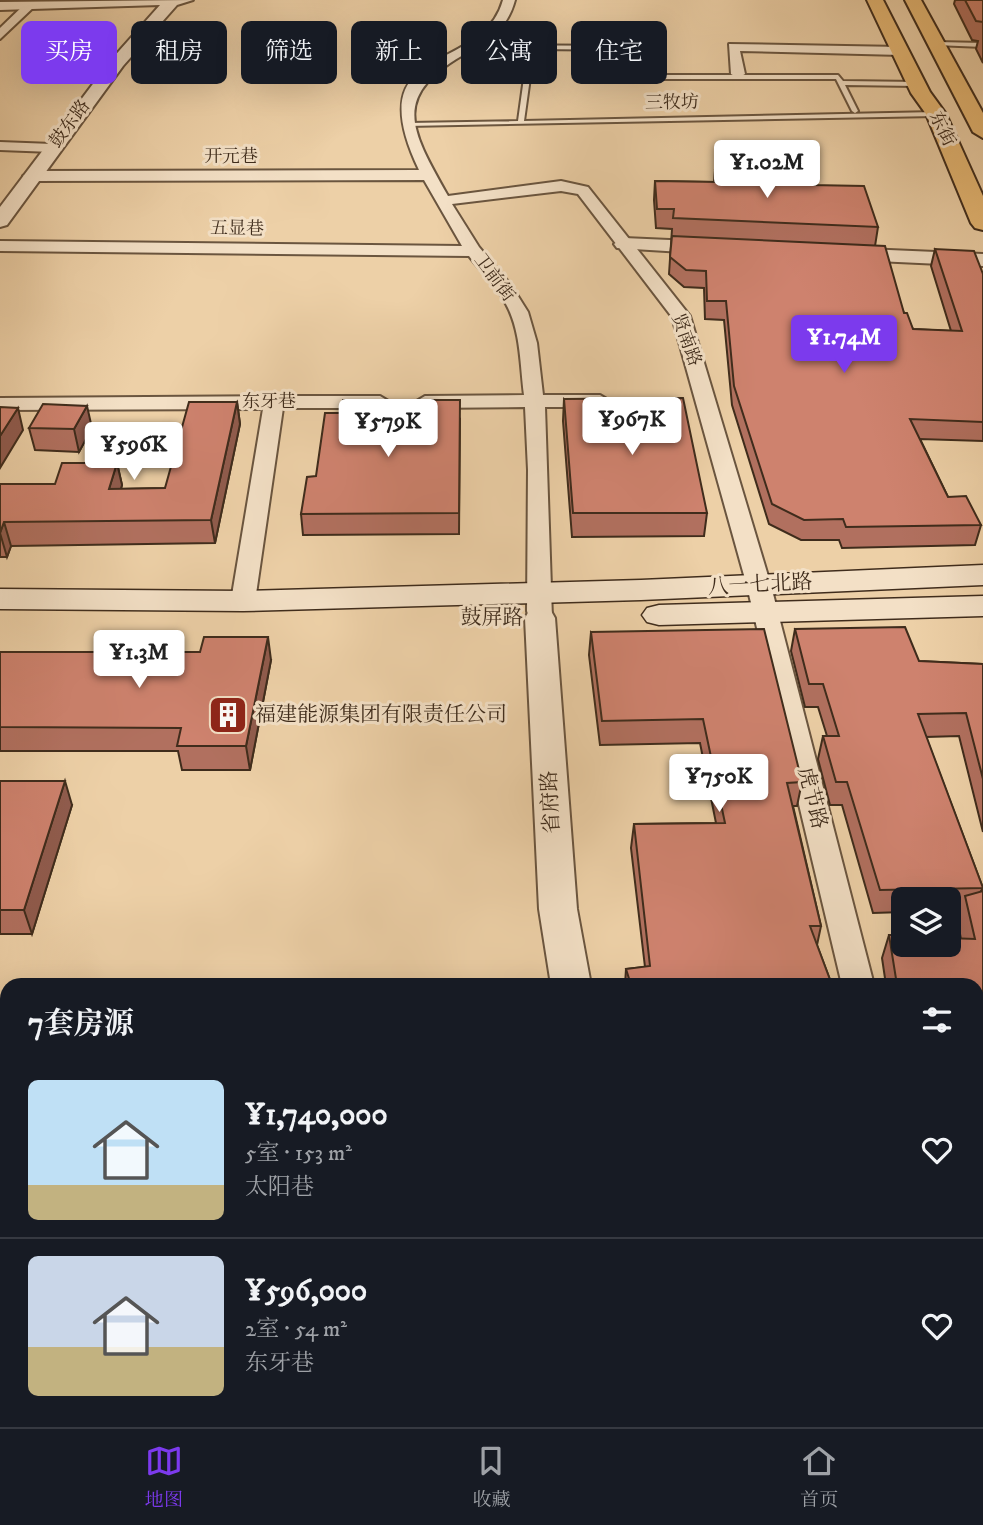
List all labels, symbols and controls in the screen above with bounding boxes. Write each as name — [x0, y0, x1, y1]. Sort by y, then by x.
chip: 买房 — [21, 21, 117, 84]
chip: 租房 — [131, 21, 227, 84]
chip: 筛选 — [241, 21, 337, 84]
chip: 新上 — [351, 21, 447, 84]
chip: 公寓 — [461, 21, 557, 84]
chip: 住宅 — [571, 21, 667, 84]
street label: 三牧坊 — [645, 92, 699, 114]
street label: 鼓东路 — [45, 96, 95, 152]
street label: 东街 — [924, 108, 960, 150]
pin: ¥1.02M — [710, 140, 824, 200]
street label: 开元巷 — [204, 146, 258, 168]
text: ¥1.02M — [730, 148, 804, 177]
street label: 五显巷 — [210, 218, 264, 240]
street label: 卫前街 — [469, 250, 519, 306]
street label: 贤南路 — [666, 311, 706, 369]
pin: ¥1.74M — [787, 316, 901, 375]
text: ¥1.74M — [807, 323, 881, 352]
street label: 东牙巷 — [242, 391, 296, 413]
pin: ¥967K — [583, 398, 681, 457]
pin: ¥579K — [339, 400, 437, 459]
text: ¥967K — [598, 405, 666, 434]
text: ¥579K — [355, 407, 421, 436]
pin: ¥596K — [85, 422, 183, 482]
text: ¥596K — [101, 430, 167, 459]
street label: 八一七北路 — [707, 569, 813, 601]
street label: 鼓屏路 — [461, 605, 524, 631]
pin: ¥1.3M — [90, 630, 188, 690]
text: ¥1.3M — [110, 638, 168, 667]
building icon: 福建能源集团有限责任公司 — [207, 694, 249, 736]
place label: 福建能源集团有限责任公司 — [255, 702, 507, 728]
pin: ¥750K — [670, 754, 768, 814]
text: ¥750K — [685, 762, 753, 791]
street label: 虎节路 — [792, 764, 832, 832]
street label: 省府路 — [536, 770, 566, 834]
map controls — [891, 887, 961, 957]
button: layers — [891, 887, 961, 957]
icon: filters — [918, 1001, 956, 1039]
text: 7套房源 — [28, 1006, 134, 1043]
text: ¥1,740,000 — [245, 1097, 388, 1134]
icon: home — [84, 1108, 168, 1192]
icon: heart — [918, 1131, 956, 1169]
text: 5室 · 153 m² — [245, 1139, 352, 1168]
text: 太阳巷 — [245, 1173, 314, 1202]
text: ¥596,000 — [245, 1273, 367, 1310]
icon: home — [84, 1284, 168, 1368]
icon: heart — [918, 1307, 956, 1345]
text: 2室 · 54 m² — [245, 1315, 347, 1344]
text: 东牙巷 — [245, 1349, 314, 1378]
tab: 地图 — [145, 1442, 183, 1512]
tab: 收藏 — [472, 1442, 510, 1512]
tab: 首页 — [800, 1442, 838, 1512]

